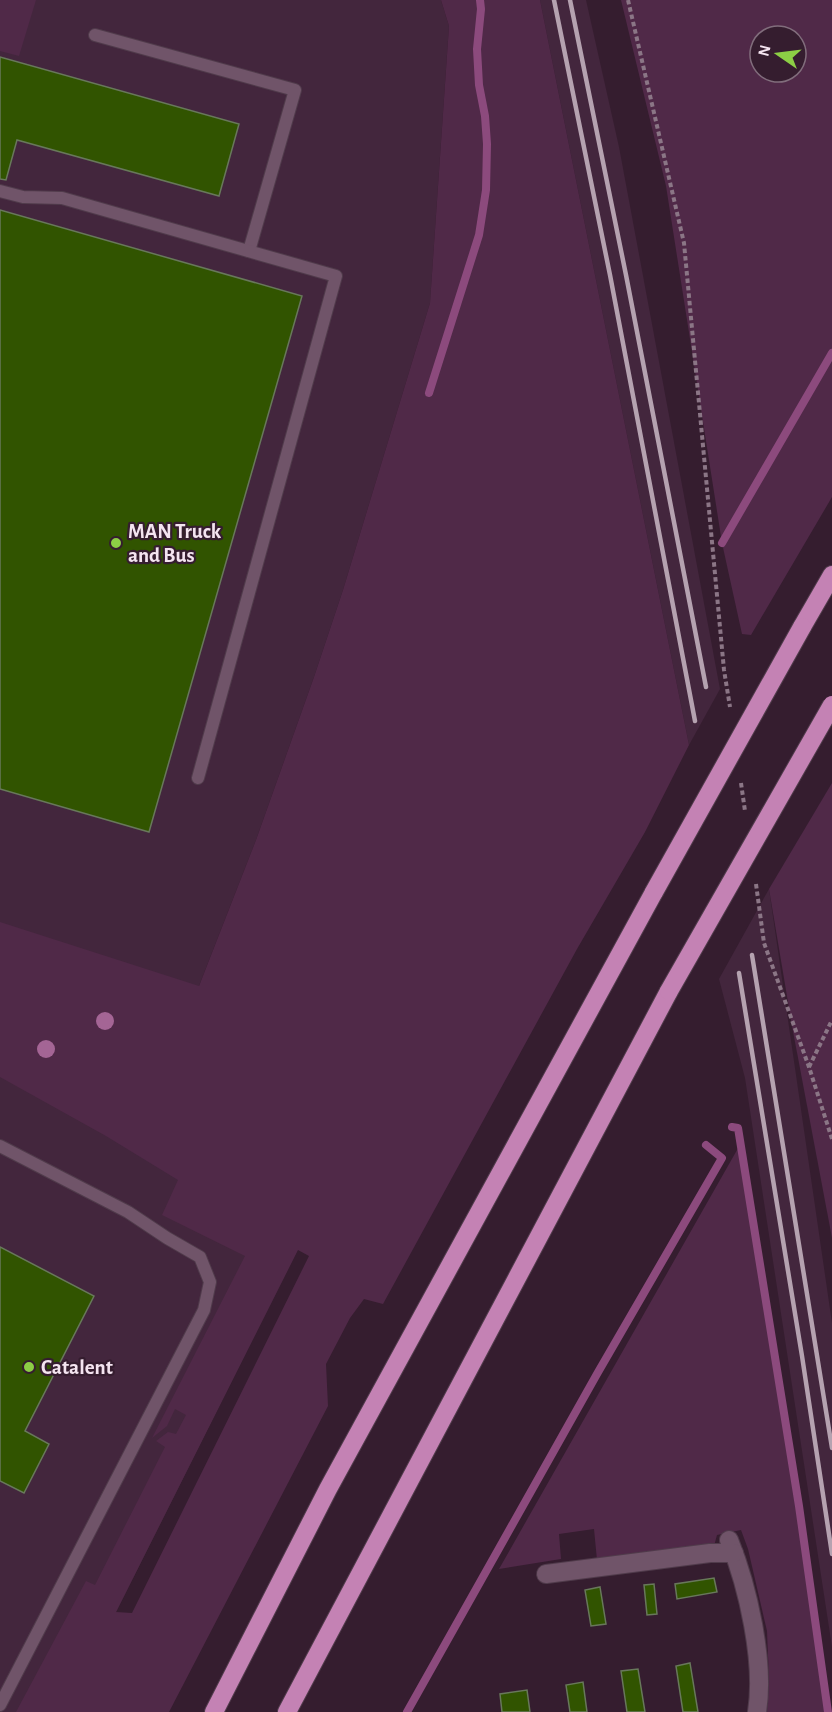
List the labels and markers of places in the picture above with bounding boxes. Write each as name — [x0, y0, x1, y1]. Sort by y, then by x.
place label: MAN Truck and Bus — [128, 521, 222, 566]
marker: MAN Truck and Bus — [109, 536, 123, 550]
place label: Catalent — [41, 1357, 113, 1378]
marker: Catalent — [22, 1360, 36, 1374]

